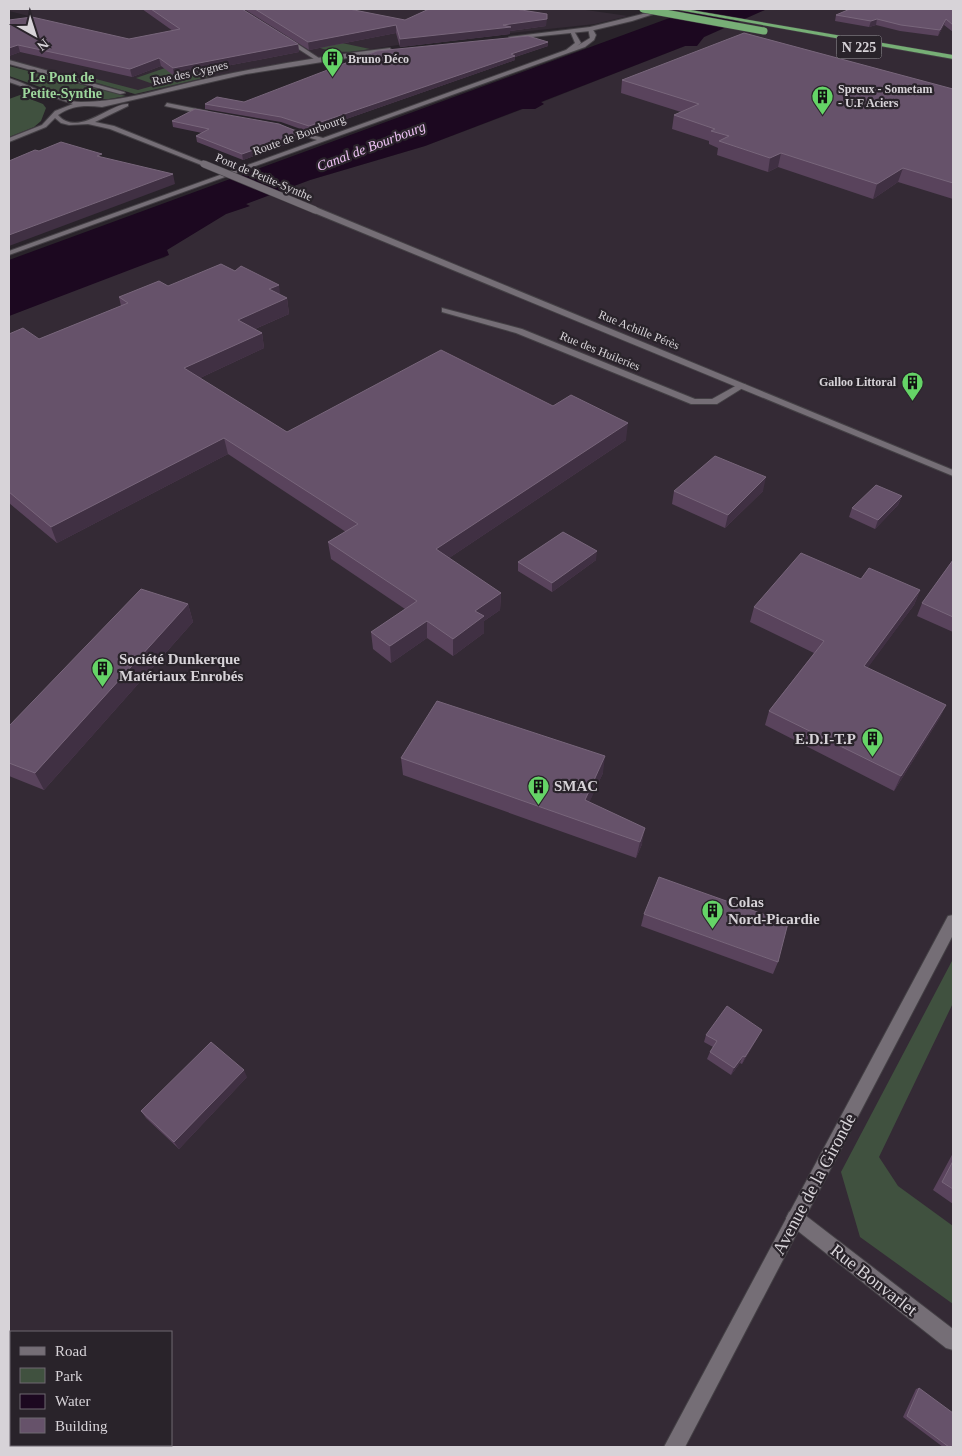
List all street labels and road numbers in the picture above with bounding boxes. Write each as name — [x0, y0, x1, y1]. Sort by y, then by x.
road number: N 225 — [836, 36, 882, 58]
street label: Rue des Cygnes — [151, 57, 230, 89]
street label: Route de Bourbourg — [251, 112, 347, 158]
street label: Pont de Petite-Synthe — [213, 150, 315, 204]
street label: Rue Achille Pérès — [597, 307, 682, 353]
street label: Rue des Huileries — [558, 329, 642, 374]
street label: Avenue de la Gironde — [768, 1110, 860, 1258]
street label: Rue Bonvarlet — [827, 1240, 921, 1320]

